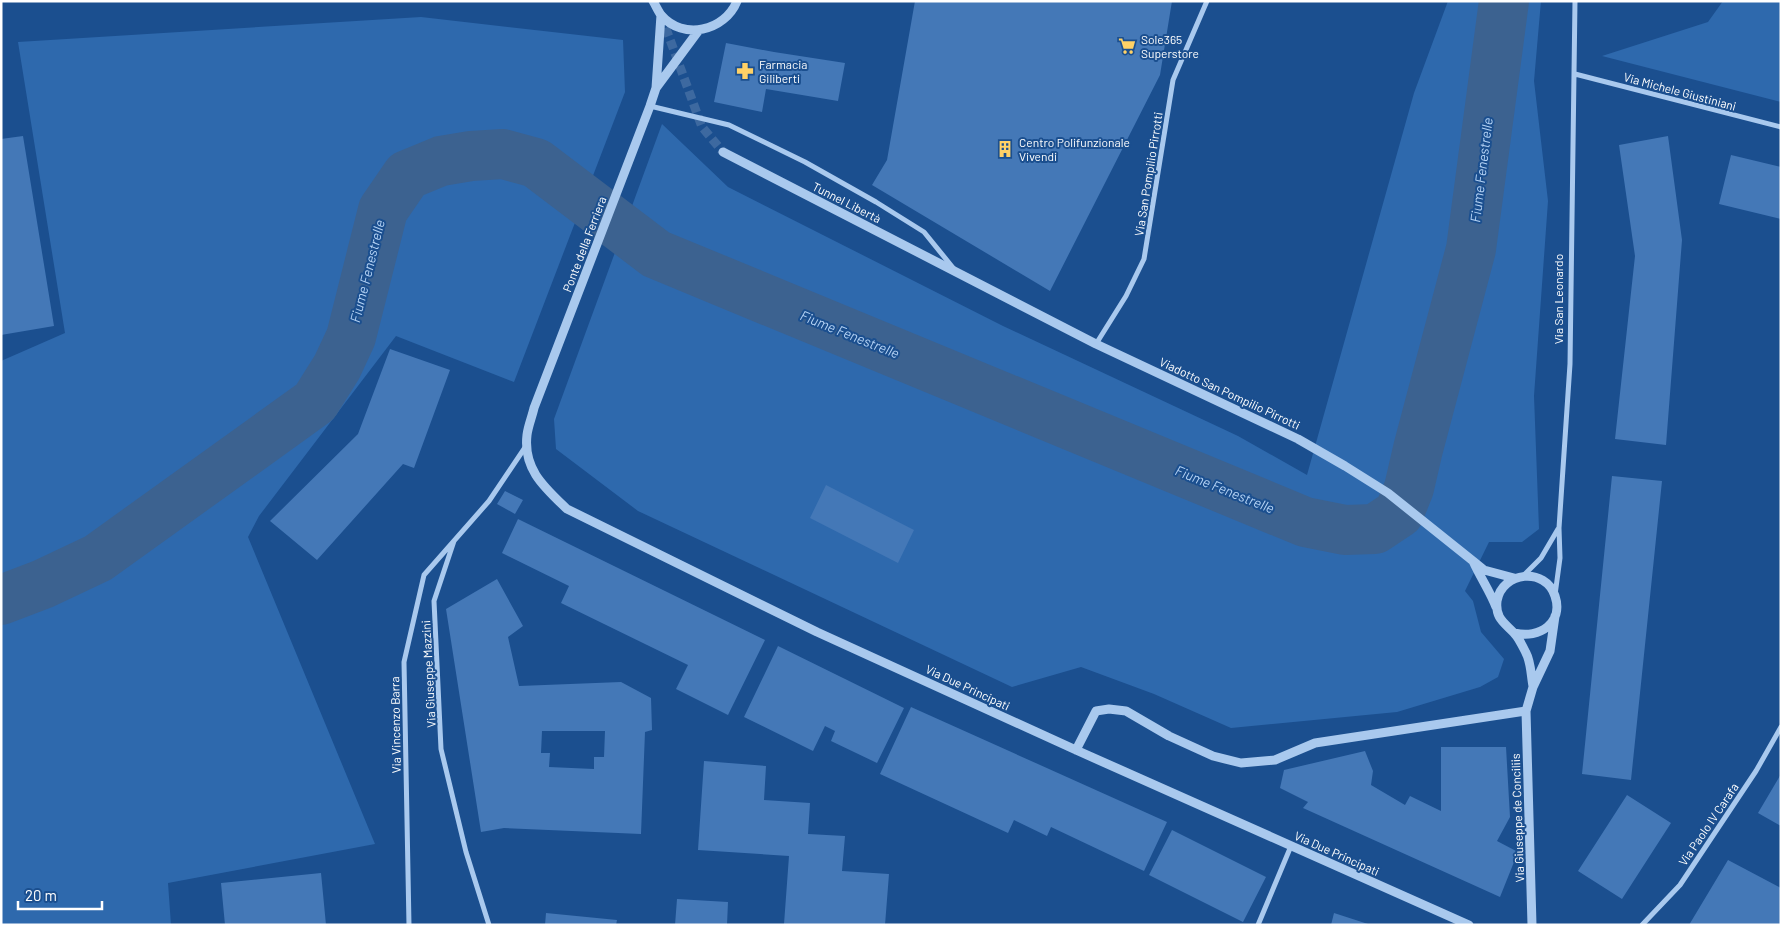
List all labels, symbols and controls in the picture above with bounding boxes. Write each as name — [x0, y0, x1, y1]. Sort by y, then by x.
place label: Sole365 Superstore — [1141, 32, 1199, 60]
supermarket icon: Sole365 Superstore — [1117, 36, 1137, 56]
place label: Farmacia Giliberti — [759, 57, 807, 85]
pharmacy icon: Farmacia Giliberti — [735, 61, 755, 81]
street label: Via Michele Giustiniani — [1622, 69, 1738, 113]
street label: Via San Pompilio Pirrotti — [1131, 111, 1165, 237]
water label: Fiume Fenestrelle — [1466, 117, 1496, 223]
place label: Centro Polifunzionale Vivendi — [1019, 135, 1130, 163]
building icon: Centro Polifunzionale Vivendi — [995, 139, 1015, 159]
street label: Tunnel Libertà — [810, 179, 884, 225]
street label: Ponte della Ferriera — [559, 194, 609, 294]
water label: Fiume Fenestrelle — [346, 218, 388, 324]
street label: Via San Leonardo — [1551, 254, 1565, 344]
water label: Fiume Fenestrelle — [798, 306, 902, 362]
street label: Viadotto San Pompilio Pirrotti — [1157, 354, 1303, 432]
water label: Fiume Fenestrelle — [1173, 461, 1277, 517]
street label: Via Giuseppe Mazzini — [418, 620, 438, 728]
street label: Via Due Principati — [924, 661, 1012, 713]
street label: Via Vincenzo Barra — [387, 676, 403, 774]
street label: Via Giuseppe de Conciliis — [1508, 753, 1526, 883]
street label: Via Paolo IV Carafa — [1675, 780, 1741, 868]
street label: Via Due Principati — [1292, 828, 1382, 878]
scale bar — [18, 878, 101, 910]
text: 20 m — [25, 886, 57, 904]

